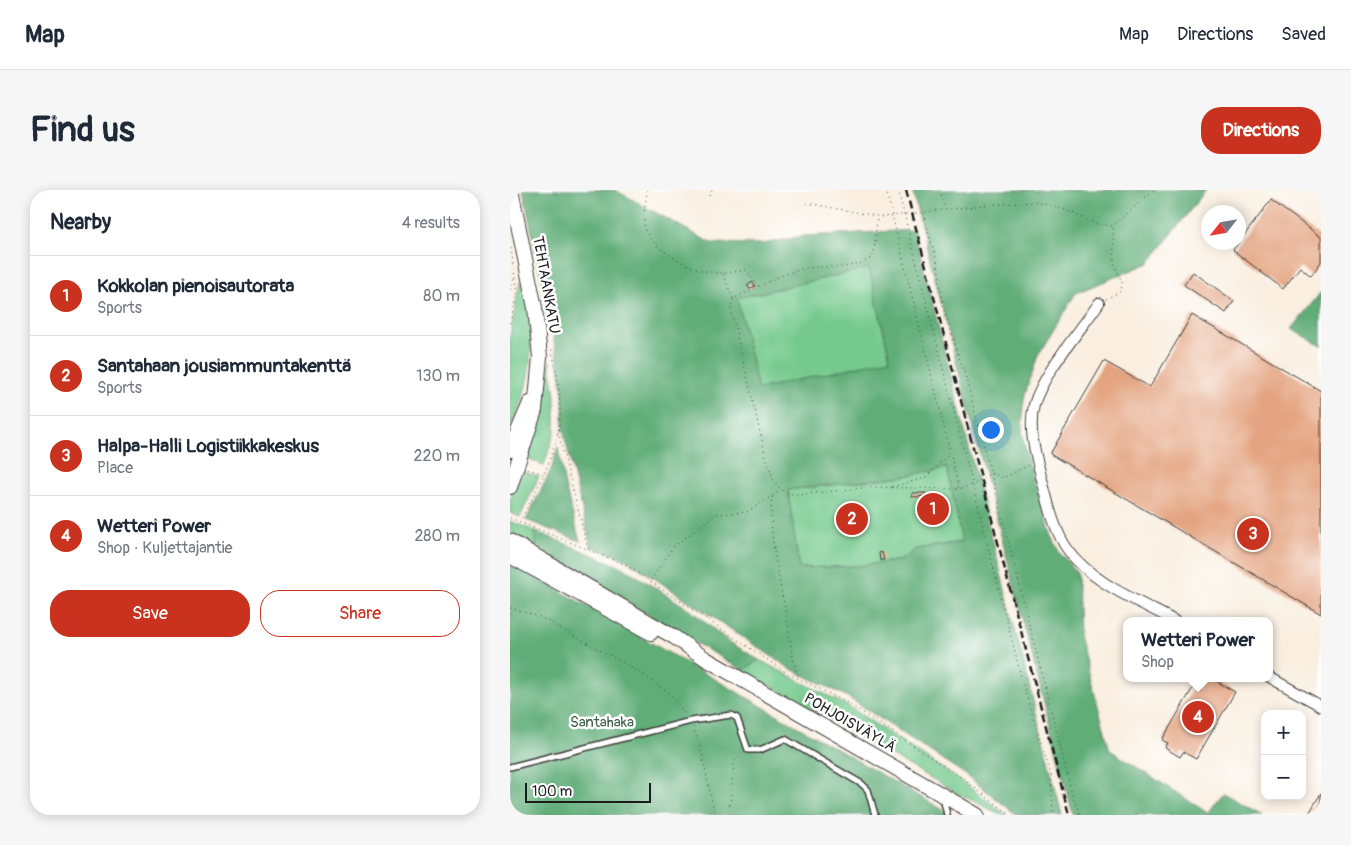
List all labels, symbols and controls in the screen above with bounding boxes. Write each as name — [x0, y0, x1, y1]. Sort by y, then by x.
text: Map — [25, 20, 65, 49]
text: Map — [1119, 23, 1149, 46]
text: Directions — [1177, 23, 1253, 46]
text: Saved — [1281, 23, 1326, 46]
button: Directions — [1201, 107, 1321, 154]
text: Find us — [30, 108, 135, 152]
north arrow — [1201, 205, 1246, 250]
text: Nearby — [50, 209, 111, 236]
text: 4 results — [402, 213, 460, 233]
street label: TEHTAANKATU — [528, 235, 564, 335]
text: Kokkolan pienoisautorata — [97, 274, 294, 298]
text: 1 — [63, 286, 69, 306]
text: 80 m — [423, 286, 460, 306]
text: Sports — [97, 298, 142, 318]
text: Santahaan jousiammuntakenttä — [97, 354, 351, 378]
text: 2 — [62, 366, 70, 386]
text: 130 m — [416, 366, 460, 386]
text: Sports — [97, 378, 142, 398]
your location — [978, 417, 1004, 443]
text: Halpa-Halli Logistiikkakeskus — [97, 434, 319, 458]
text: 3 — [62, 446, 70, 466]
text: 220 m — [414, 446, 460, 466]
text: Place — [97, 458, 133, 478]
pin: 1 — [917, 490, 949, 528]
pin: 2 — [836, 500, 868, 538]
text: Wetteri Power — [97, 514, 211, 538]
pin: 3 — [1237, 515, 1269, 553]
text: 4 — [61, 526, 71, 546]
text: 280 m — [414, 526, 460, 546]
text: Shop · Kuljettajantie — [97, 538, 232, 558]
button: Save — [50, 590, 250, 637]
button: Share — [260, 590, 460, 637]
popup — [1123, 617, 1273, 682]
text: Wetteri Power — [1141, 628, 1255, 652]
text: Shop — [1141, 652, 1174, 672]
street label: POHJOISVÄYLÄ — [801, 689, 899, 757]
pin: 4 — [1182, 698, 1214, 736]
map controls — [1261, 710, 1306, 800]
button: + — [1261, 710, 1306, 755]
park label: Santahaka — [570, 713, 634, 732]
button: − — [1261, 755, 1306, 800]
scale bar — [525, 780, 651, 803]
text: 100 m — [532, 783, 572, 800]

